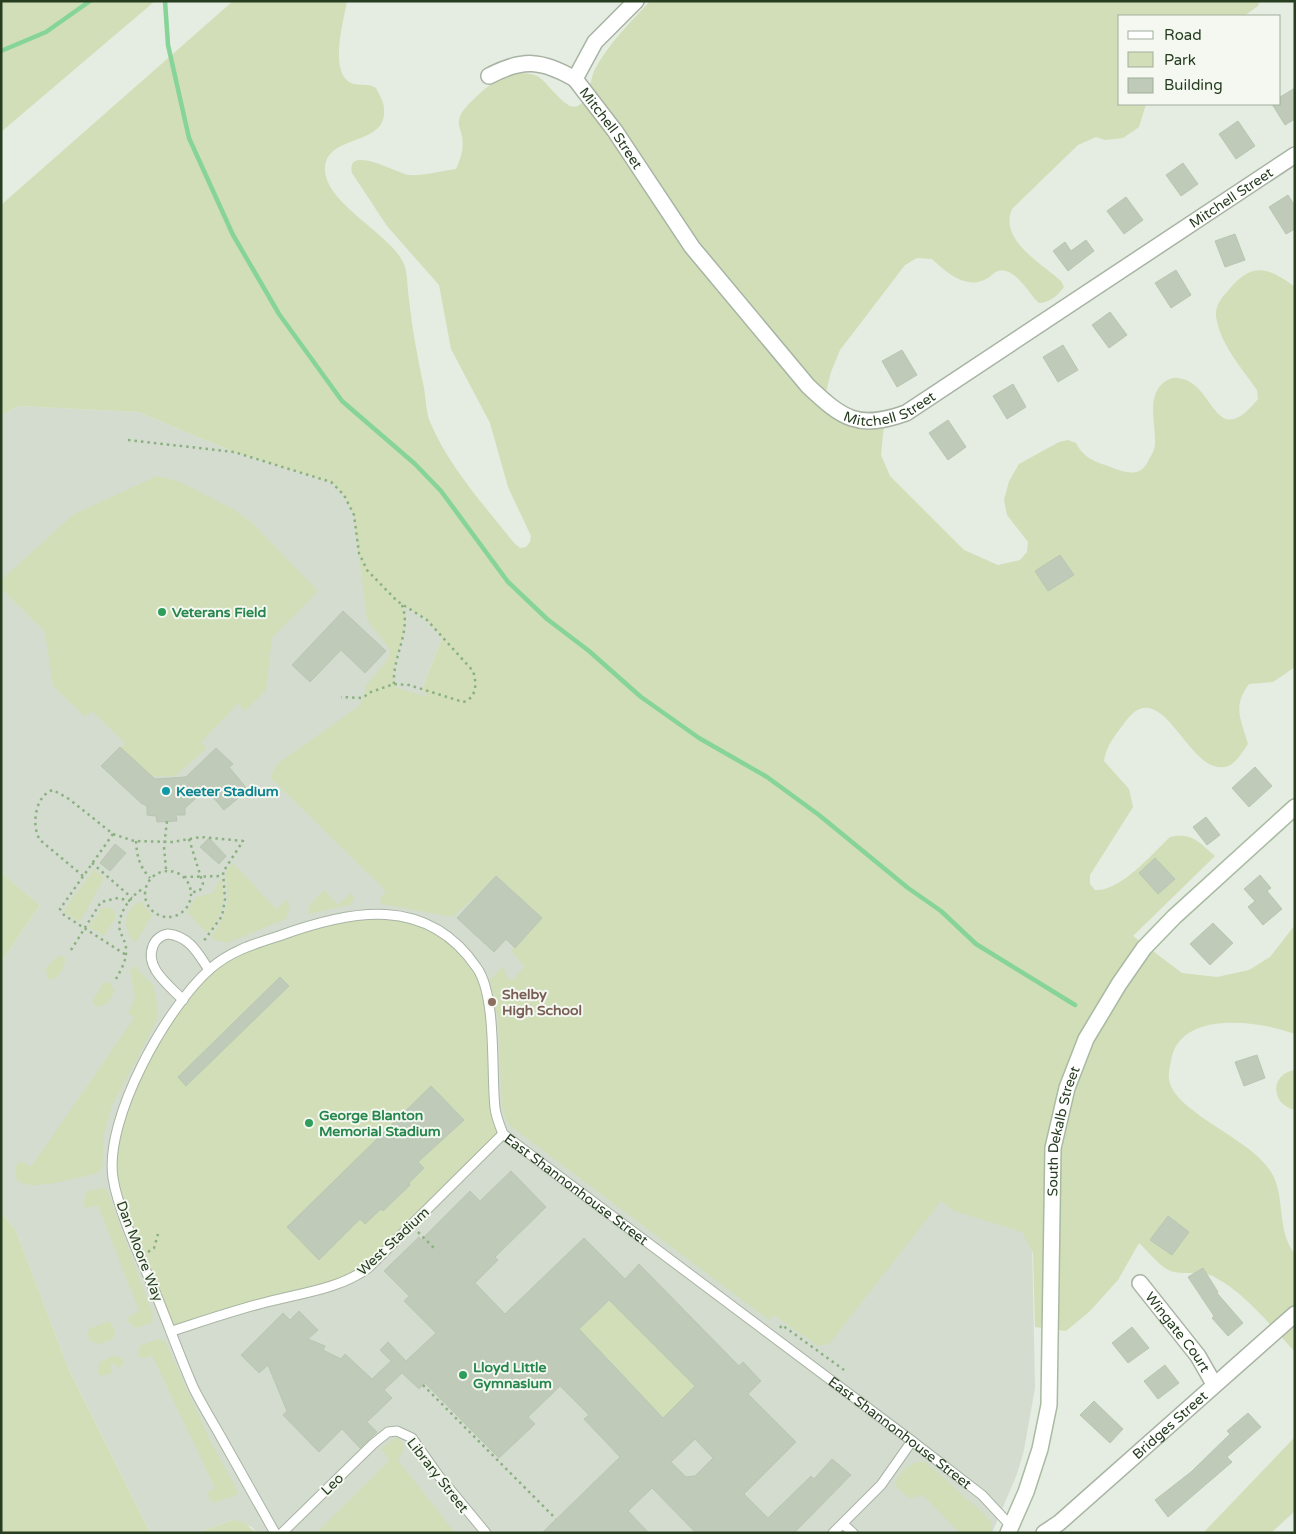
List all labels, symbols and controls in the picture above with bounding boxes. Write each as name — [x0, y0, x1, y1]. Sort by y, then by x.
legend — [1118, 15, 1281, 105]
text: Road — [1164, 26, 1202, 44]
text: Park — [1164, 51, 1196, 69]
text: Building — [1164, 76, 1223, 94]
street label: Mitchell Street — [576, 84, 646, 173]
street label: Mitchell Street — [1186, 164, 1277, 232]
street label: Mitchell Street — [841, 388, 939, 430]
place label: Veterans Field — [172, 604, 266, 621]
marker: Veterans Field — [156, 606, 168, 618]
place label: Keeter Stadium — [176, 783, 279, 800]
marker: Keeter Stadium — [160, 785, 172, 797]
place label: Shelby High School — [502, 986, 582, 1019]
marker: Shelby High School — [486, 996, 498, 1008]
street label: South Dekalb Street — [1044, 1063, 1084, 1196]
place label: George Blanton Memorial Stadium — [319, 1107, 441, 1140]
marker: George Blanton Memorial Stadium — [303, 1117, 315, 1129]
street label: East Shannonhouse Street — [501, 1130, 652, 1249]
street label: Dan Moore Way — [113, 1198, 167, 1304]
street label: West Stadium — [354, 1204, 433, 1279]
street label: Wingate Court — [1141, 1289, 1214, 1376]
place label: Lloyd Little Gymnasium — [473, 1359, 552, 1392]
marker: Lloyd Little Gymnasium — [457, 1369, 469, 1381]
street label: East Shannonhouse Street — [825, 1373, 975, 1493]
street label: Bridges Street — [1129, 1387, 1212, 1463]
street label: Library Street — [403, 1435, 472, 1517]
street label: Leo — [318, 1470, 347, 1499]

